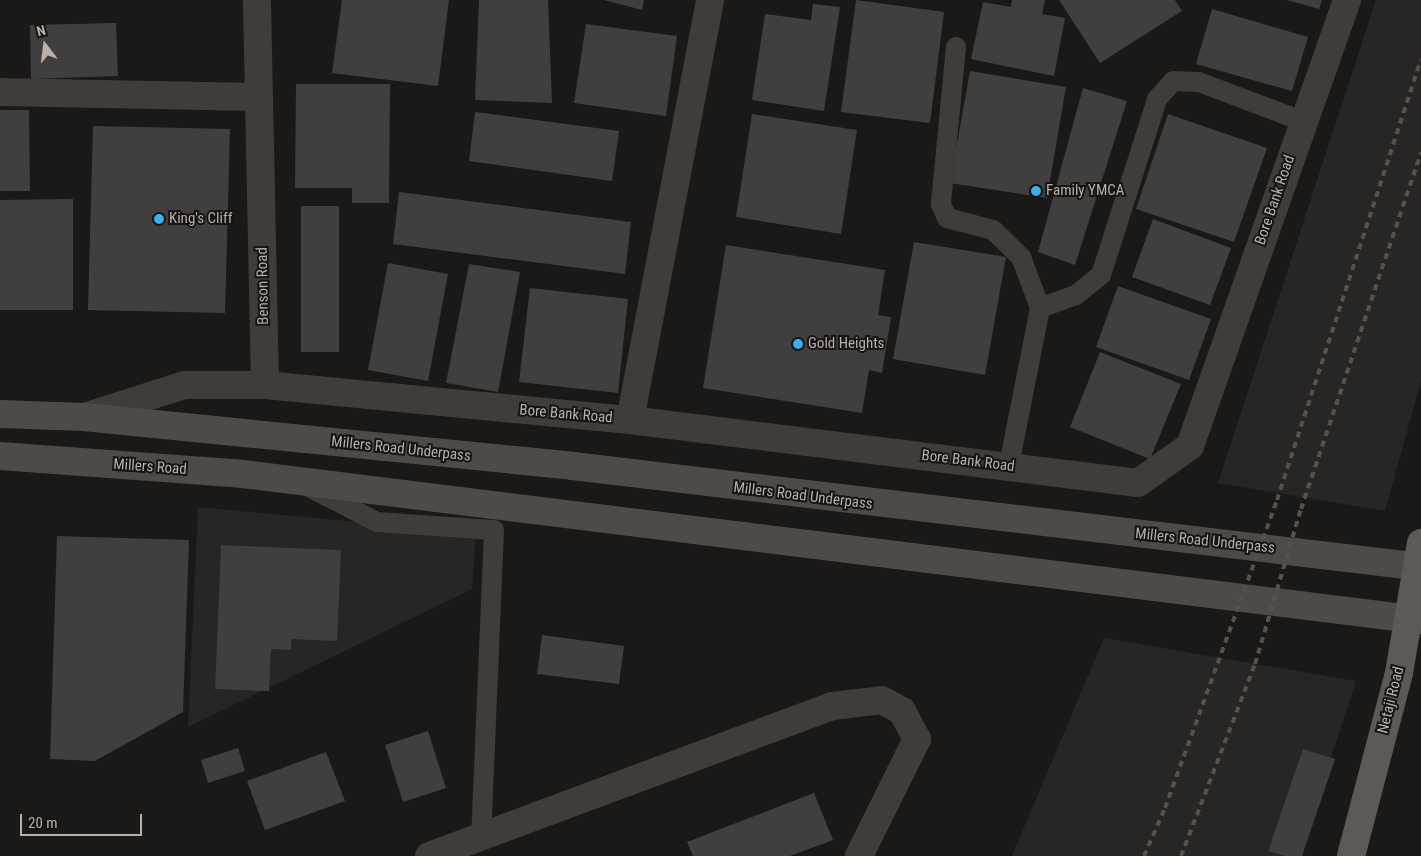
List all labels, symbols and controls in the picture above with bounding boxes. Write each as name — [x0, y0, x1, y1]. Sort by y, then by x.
north arrow — [20, 20, 70, 70]
text: N — [35, 22, 47, 39]
street label: Bore Bank Road — [1251, 153, 1299, 247]
place label: Family YMCA — [1046, 182, 1124, 200]
marker: Family YMCA — [1030, 185, 1042, 197]
place label: King's Cliff — [169, 210, 232, 228]
marker: King's Cliff — [153, 213, 165, 225]
street label: Benson Road — [253, 247, 273, 325]
place label: Gold Heights — [808, 335, 884, 353]
marker: Gold Heights — [792, 338, 804, 350]
street label: Bore Bank Road — [519, 401, 613, 427]
street label: Millers Road Underpass — [330, 433, 472, 465]
street label: Bore Bank Road — [920, 446, 1016, 476]
street label: Millers Road — [113, 455, 187, 479]
street label: Millers Road Underpass — [732, 479, 874, 513]
street label: Millers Road Underpass — [1134, 525, 1276, 557]
street label: Netaji Road — [1374, 665, 1408, 735]
scale bar — [22, 804, 145, 836]
text: 20 m — [28, 814, 58, 832]

